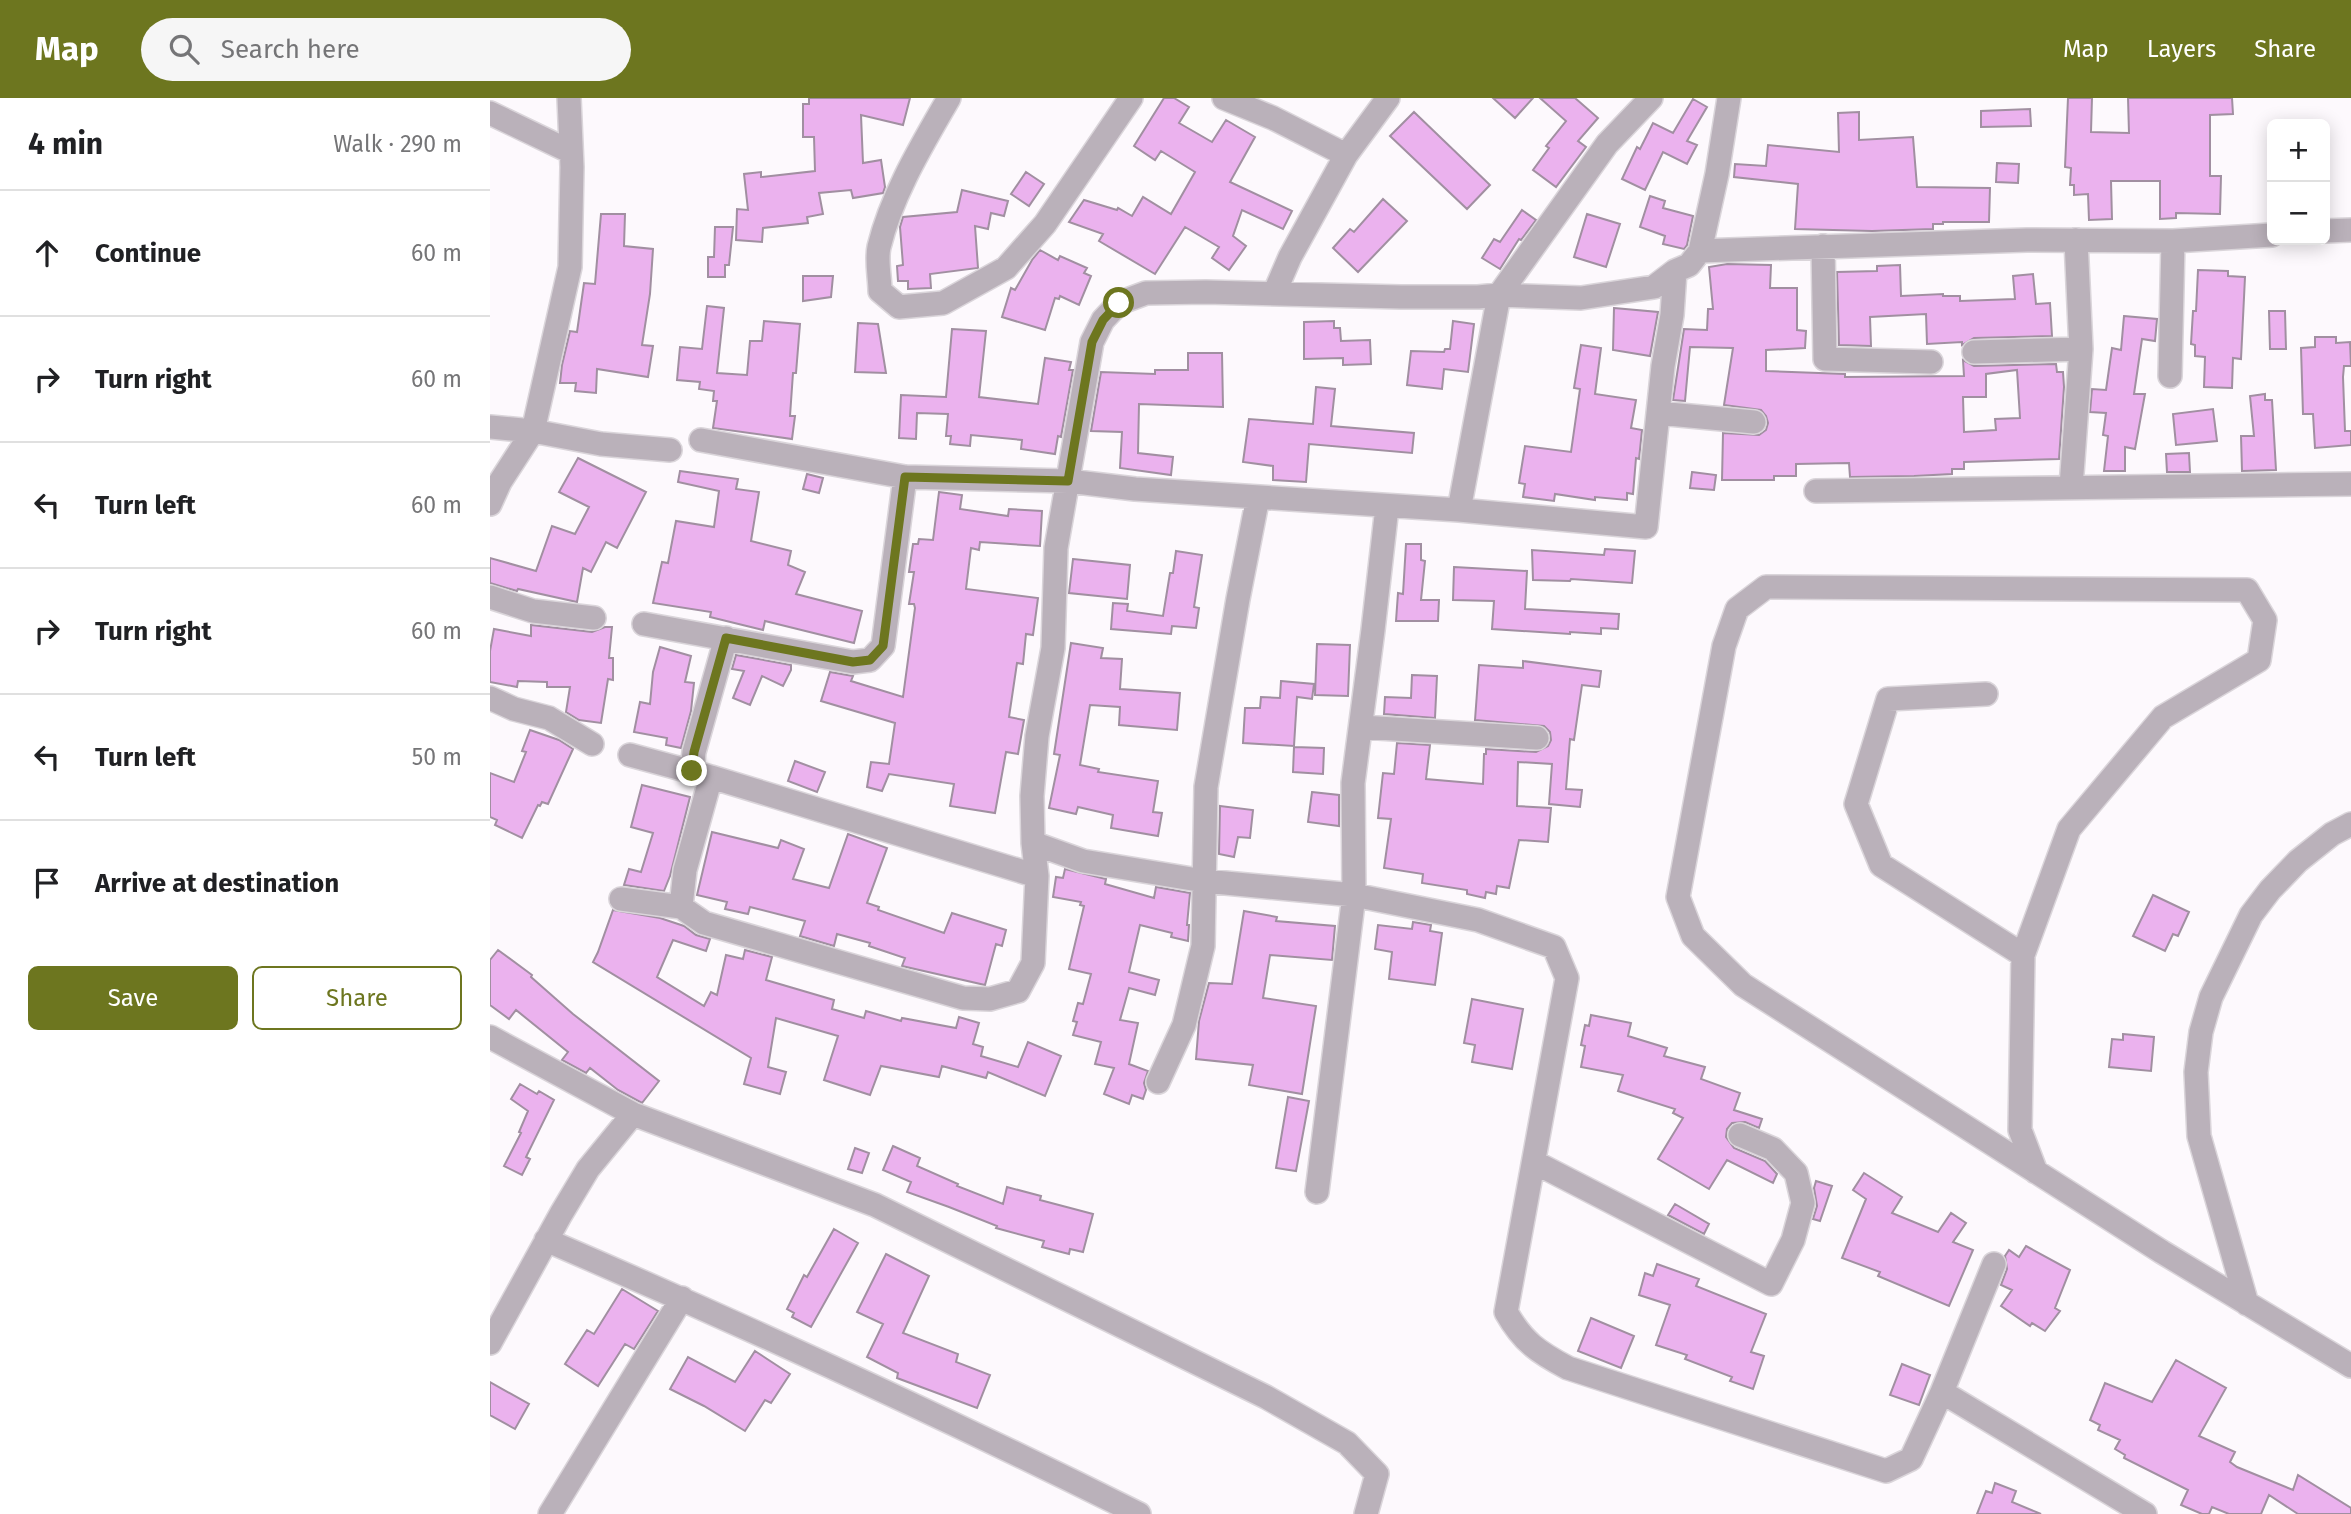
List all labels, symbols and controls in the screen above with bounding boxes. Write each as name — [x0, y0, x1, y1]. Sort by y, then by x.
search box — [141, 18, 631, 81]
text: Map — [35, 29, 99, 69]
icon: search — [165, 30, 203, 68]
text: Search here — [221, 34, 360, 65]
text: Map — [2063, 35, 2109, 63]
text: Layers — [2147, 35, 2216, 63]
text: Share — [2254, 35, 2316, 63]
map controls — [2267, 119, 2330, 245]
button: + — [2267, 119, 2330, 182]
text: 4 min — [28, 126, 103, 162]
text: Walk · 290 m — [333, 130, 462, 158]
button: − — [2267, 182, 2330, 245]
icon: ahead — [28, 234, 66, 272]
text: Continue — [95, 238, 201, 269]
text: 60 m — [411, 239, 462, 267]
route start — [1103, 287, 1134, 318]
icon: right — [28, 360, 66, 398]
text: Turn right — [95, 364, 212, 395]
text: 60 m — [411, 365, 462, 393]
icon: left — [28, 486, 66, 524]
text: Turn left — [95, 490, 196, 521]
text: 60 m — [411, 491, 462, 519]
icon: right — [28, 612, 66, 650]
text: Turn right — [95, 616, 212, 647]
text: 60 m — [411, 617, 462, 645]
icon: left — [28, 738, 66, 776]
text: Turn left — [95, 742, 196, 773]
text: 50 m — [412, 743, 462, 771]
route end — [676, 755, 707, 786]
icon: arrive — [28, 864, 66, 902]
text: Arrive at destination — [95, 868, 339, 899]
button: Save — [28, 966, 238, 1030]
button: Share — [252, 966, 462, 1030]

